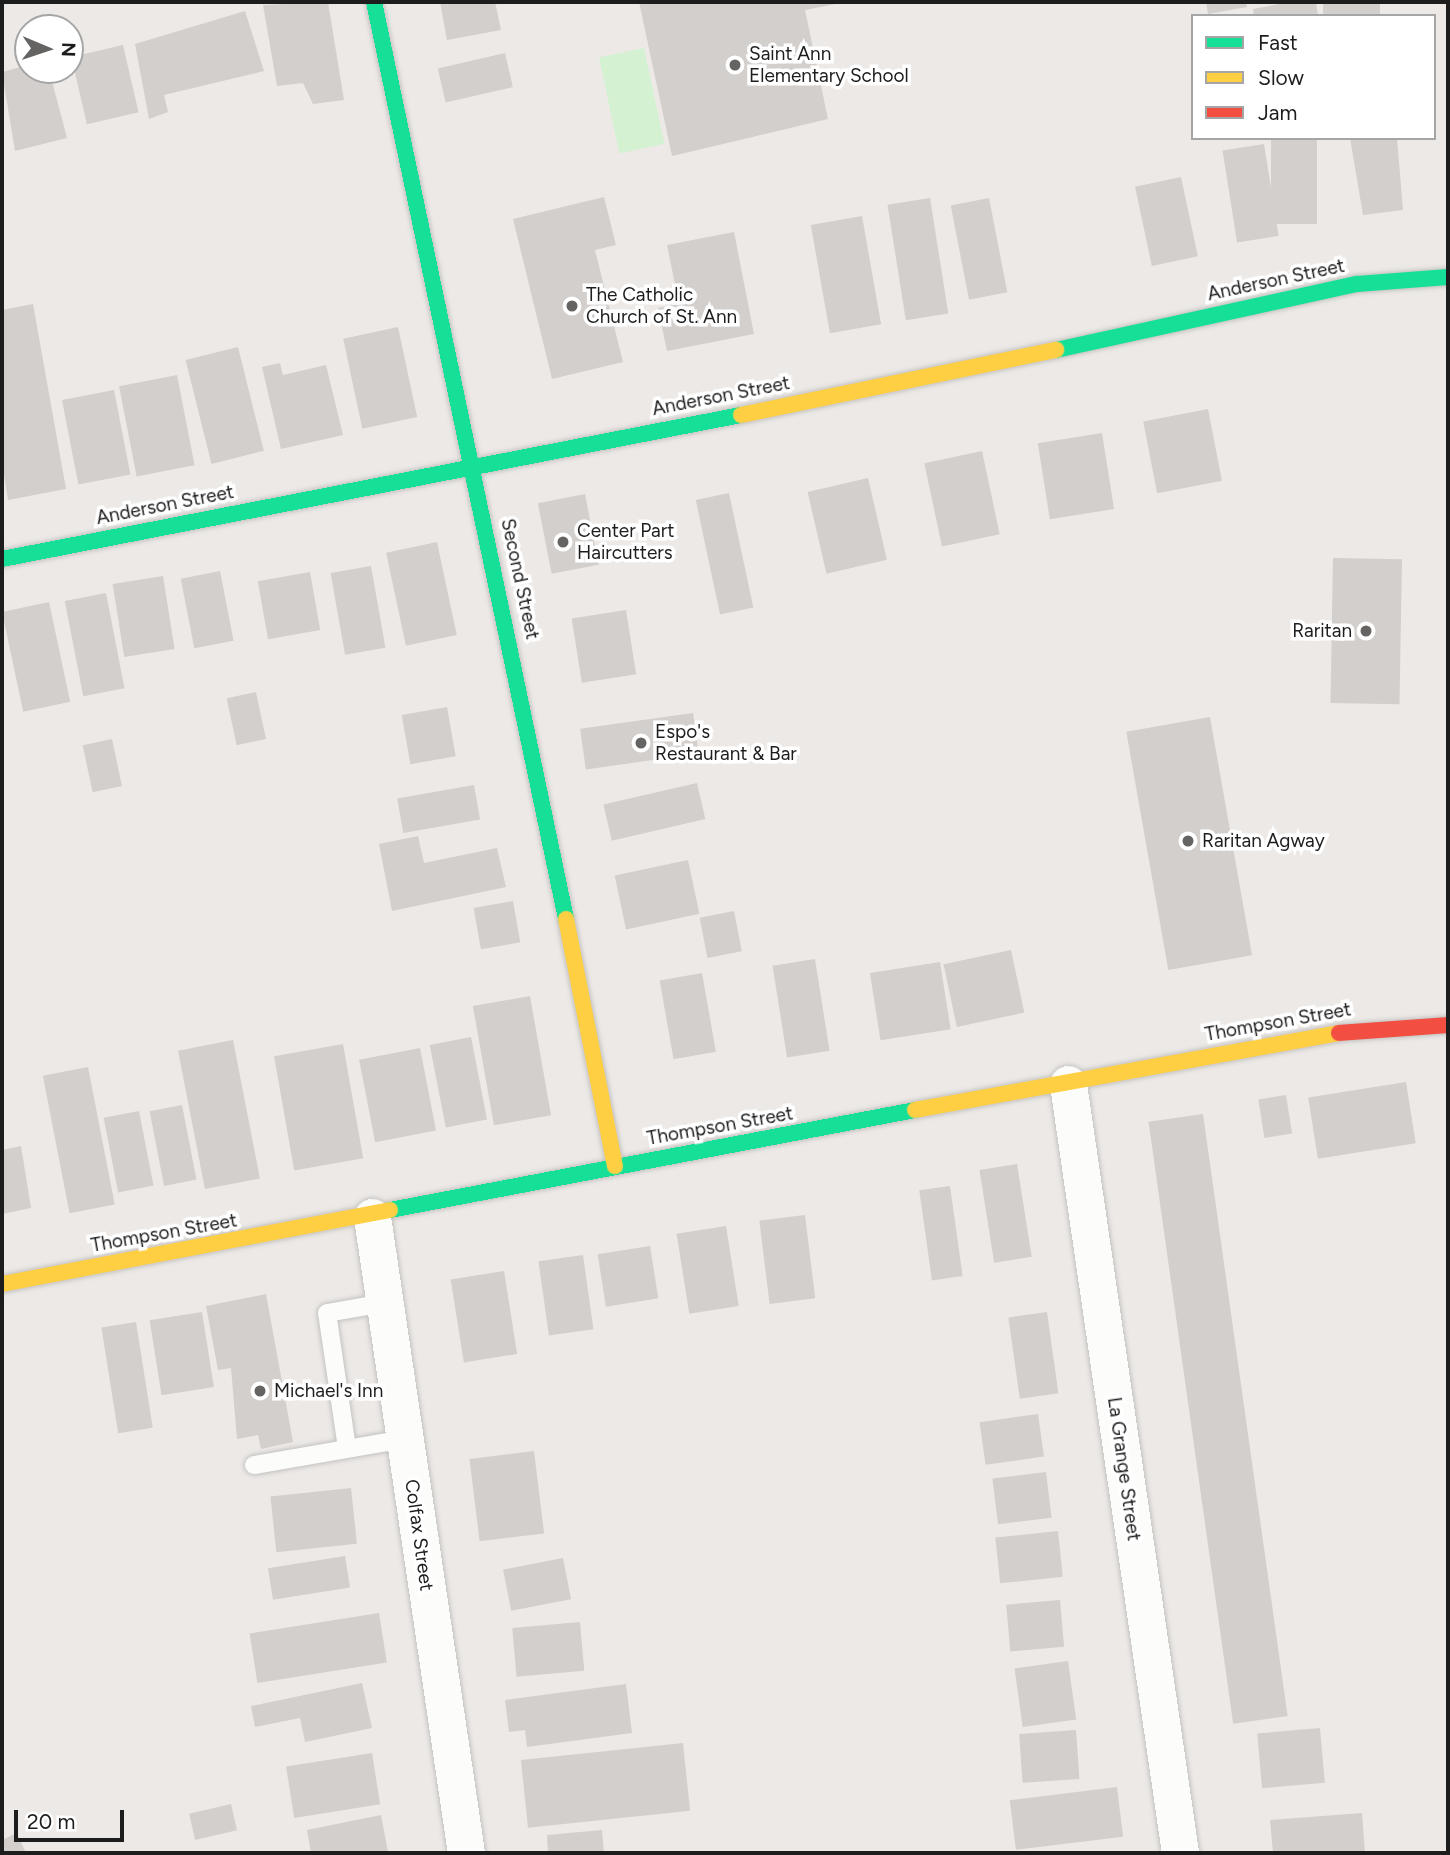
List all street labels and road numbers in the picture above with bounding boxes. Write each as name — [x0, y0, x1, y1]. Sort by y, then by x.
street label: Anderson Street — [1205, 254, 1347, 306]
street label: Anderson Street — [650, 371, 792, 421]
street label: Anderson Street — [94, 480, 236, 530]
street label: Second Street — [496, 516, 544, 642]
street label: Thompson Street — [1203, 998, 1353, 1046]
street label: Thompson Street — [645, 1102, 795, 1150]
street label: Thompson Street — [89, 1209, 239, 1257]
street label: La Grange Street — [1103, 1396, 1145, 1542]
street label: Colfax Street — [400, 1478, 438, 1592]

